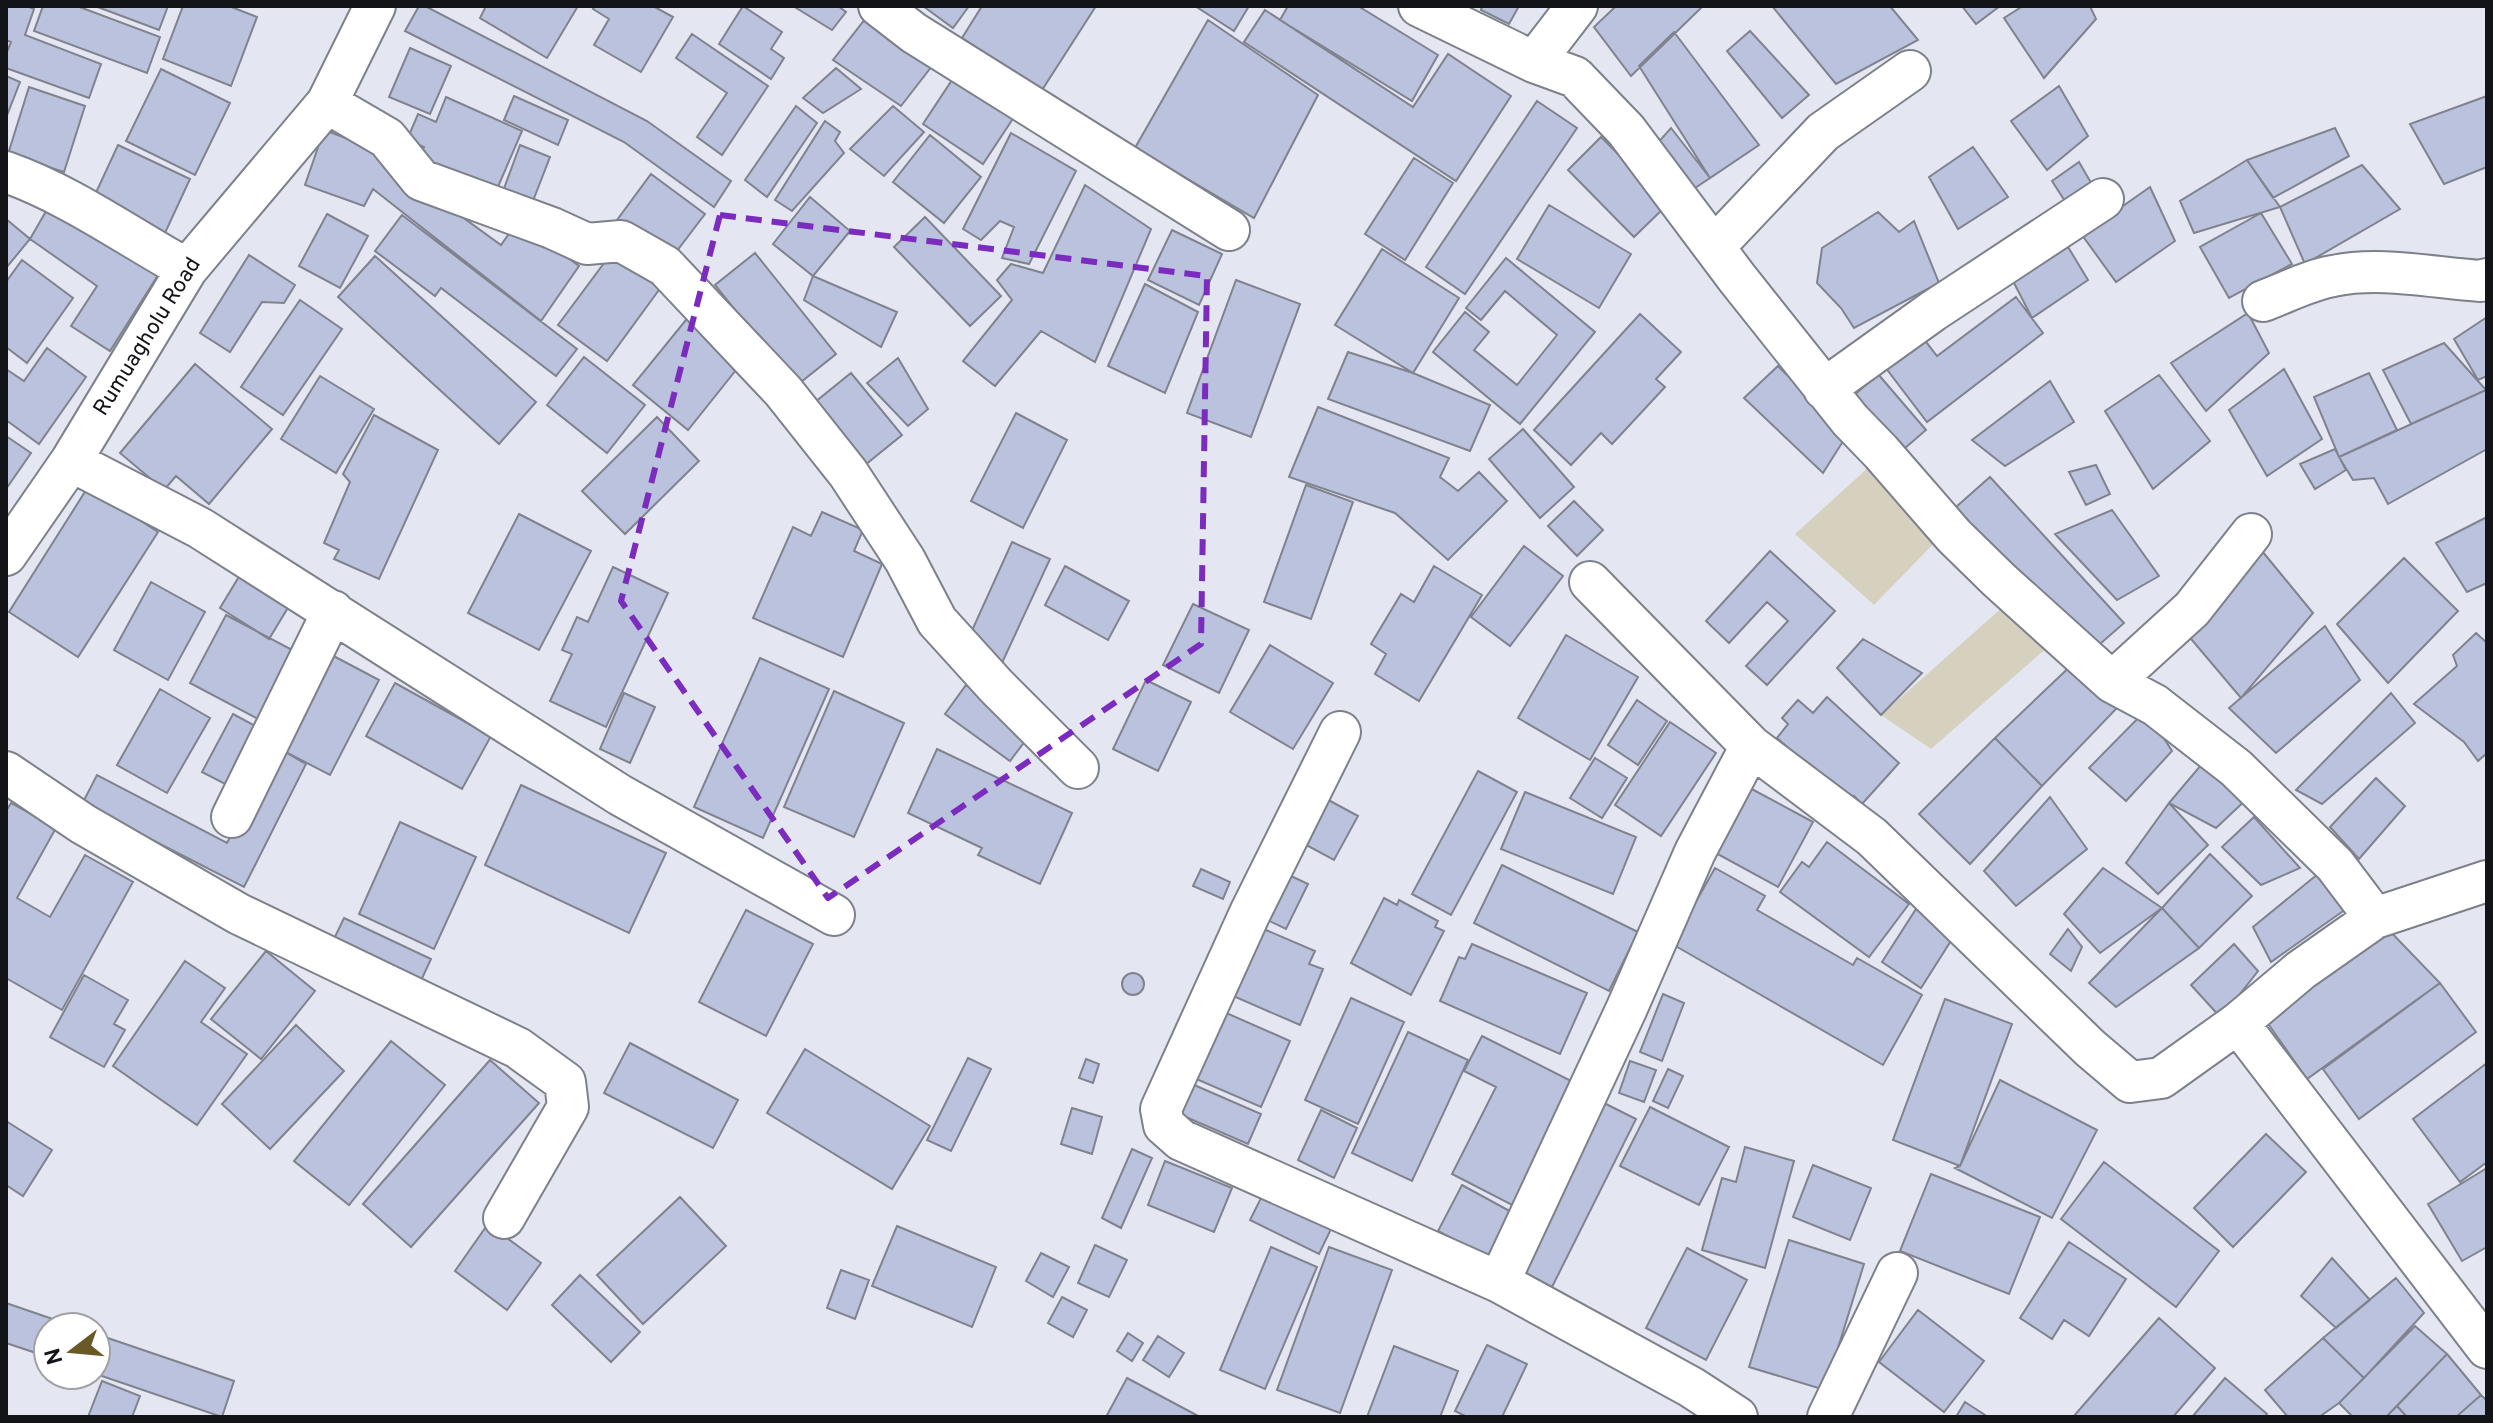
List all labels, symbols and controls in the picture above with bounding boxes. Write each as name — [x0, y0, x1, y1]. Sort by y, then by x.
street label: Rumuagholu Road — [88, 253, 208, 421]
north arrow — [32, 1311, 112, 1391]
text: N — [40, 1345, 70, 1367]

